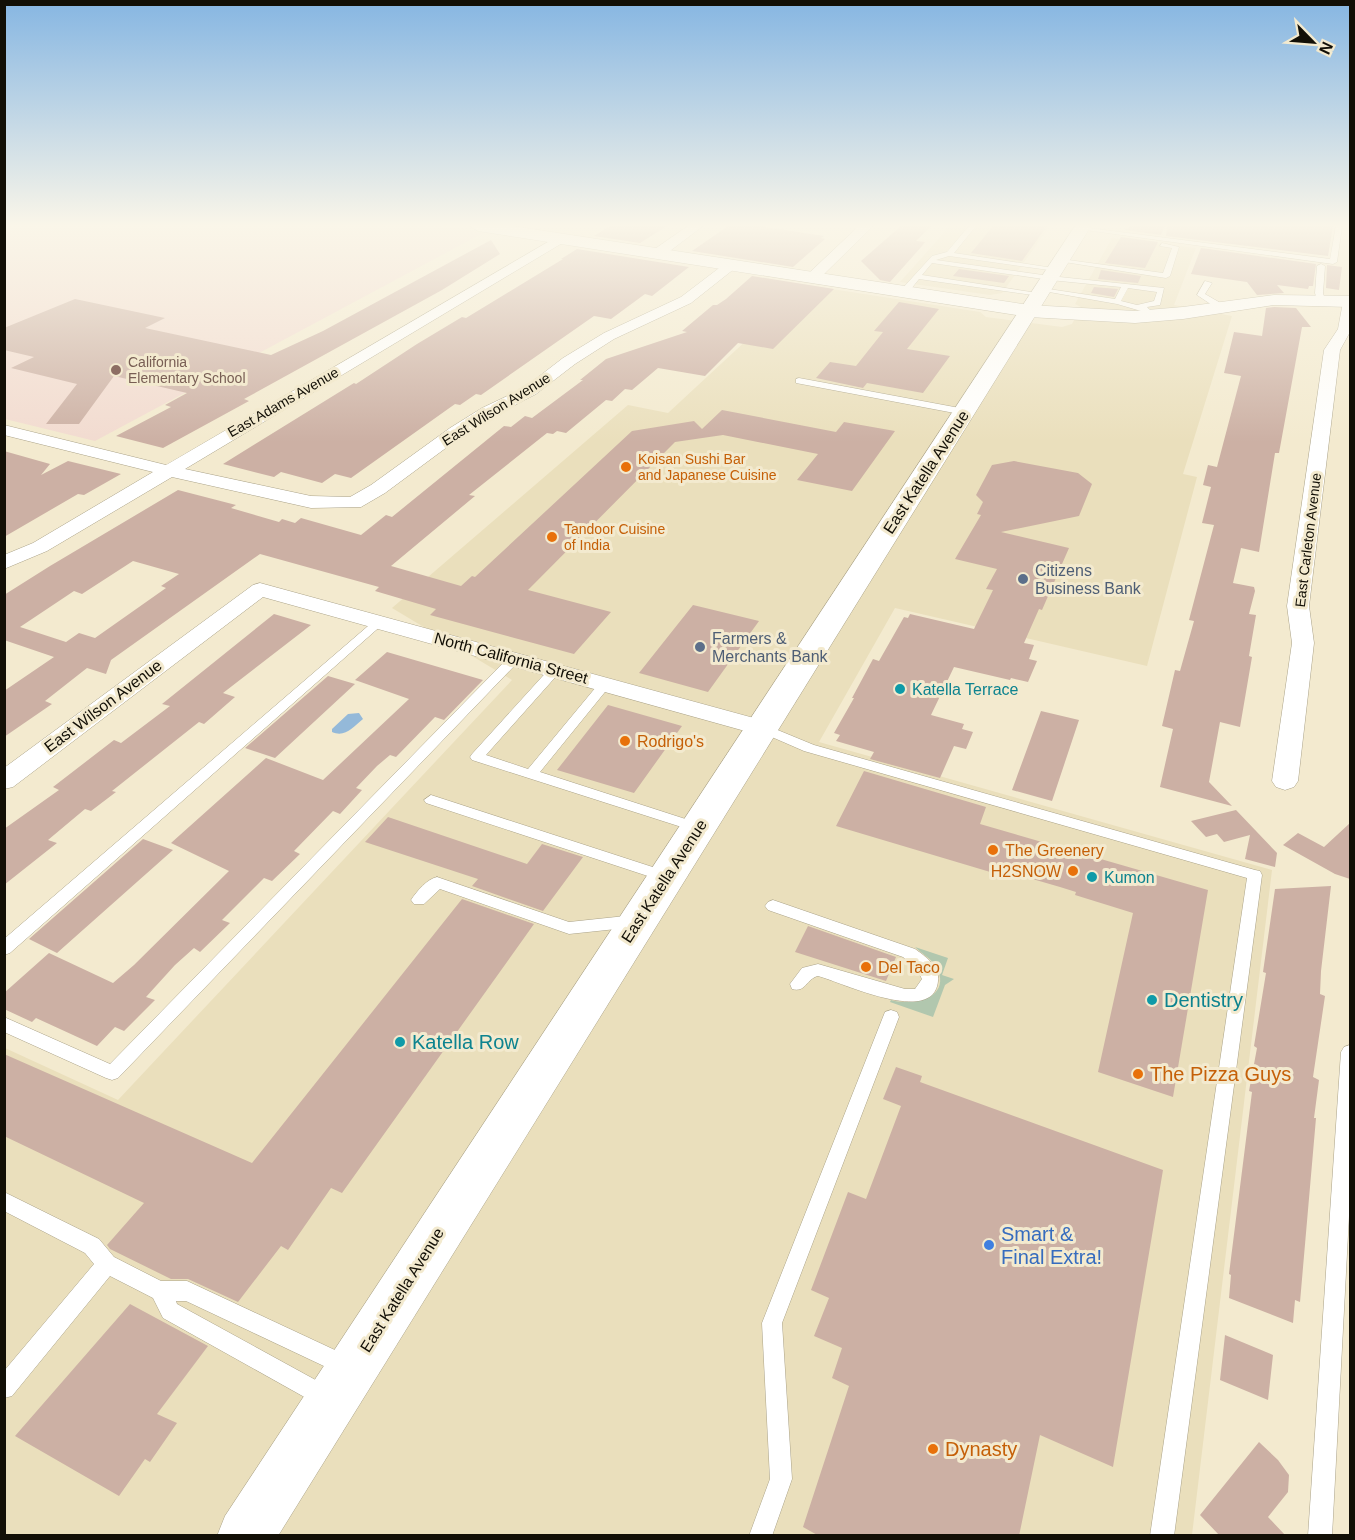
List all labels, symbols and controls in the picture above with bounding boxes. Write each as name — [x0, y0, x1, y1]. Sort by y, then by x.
north arrow — [1283, 12, 1343, 72]
text: N — [1316, 39, 1336, 57]
place label: California Elementary School — [128, 354, 246, 386]
marker: California Elementary School — [109, 363, 123, 377]
street label: East Adams Avenue — [225, 364, 341, 440]
street label: East Wilson Avenue — [439, 369, 553, 449]
street label: East Katella Avenue — [880, 407, 972, 537]
place label: Koisan Sushi Bar and Japanese Cuisine — [638, 451, 777, 483]
marker: Koisan Sushi Bar and Japanese Cuisine — [619, 460, 633, 474]
street label: East Carleton Avenue — [1292, 472, 1324, 608]
place label: Tandoor Cuisine of India — [564, 521, 665, 553]
marker: Tandoor Cuisine of India — [545, 530, 559, 544]
place label: Citizens Business Bank — [1035, 562, 1142, 597]
marker: Citizens Business Bank — [1016, 572, 1030, 586]
street label: North California Street — [432, 629, 590, 687]
place label: Farmers & Merchants Bank — [712, 630, 829, 665]
marker: Farmers & Merchants Bank — [693, 640, 707, 654]
street label: East Wilson Avenue — [41, 656, 165, 756]
place label: Katella Terrace — [912, 681, 1019, 698]
marker: Katella Terrace — [893, 682, 907, 696]
place label: Rodrigo's — [637, 733, 704, 750]
marker: Rodrigo's — [618, 734, 632, 748]
street label: East Katella Avenue — [618, 816, 710, 946]
place label: The Greenery — [1005, 842, 1104, 859]
marker: The Greenery — [986, 843, 1000, 857]
place label: H2SNOW — [991, 863, 1062, 880]
marker: H2SNOW — [1066, 864, 1080, 878]
place label: Kumon — [1104, 869, 1155, 886]
marker: Kumon — [1085, 870, 1099, 884]
place label: Del Taco — [878, 959, 940, 976]
marker: Del Taco — [859, 960, 873, 974]
place label: Dentistry — [1164, 989, 1243, 1011]
marker: Dentistry — [1145, 993, 1159, 1007]
place label: Katella Row — [412, 1031, 519, 1053]
marker: Katella Row — [393, 1035, 407, 1049]
place label: The Pizza Guys — [1150, 1063, 1291, 1085]
marker: The Pizza Guys — [1131, 1067, 1145, 1081]
place label: Smart & Final Extra! — [1001, 1223, 1102, 1268]
street label: East Katella Avenue — [357, 1225, 447, 1355]
marker: Smart & Final Extra! — [982, 1238, 996, 1252]
place label: Dynasty — [945, 1438, 1017, 1460]
marker: Dynasty — [926, 1442, 940, 1456]

